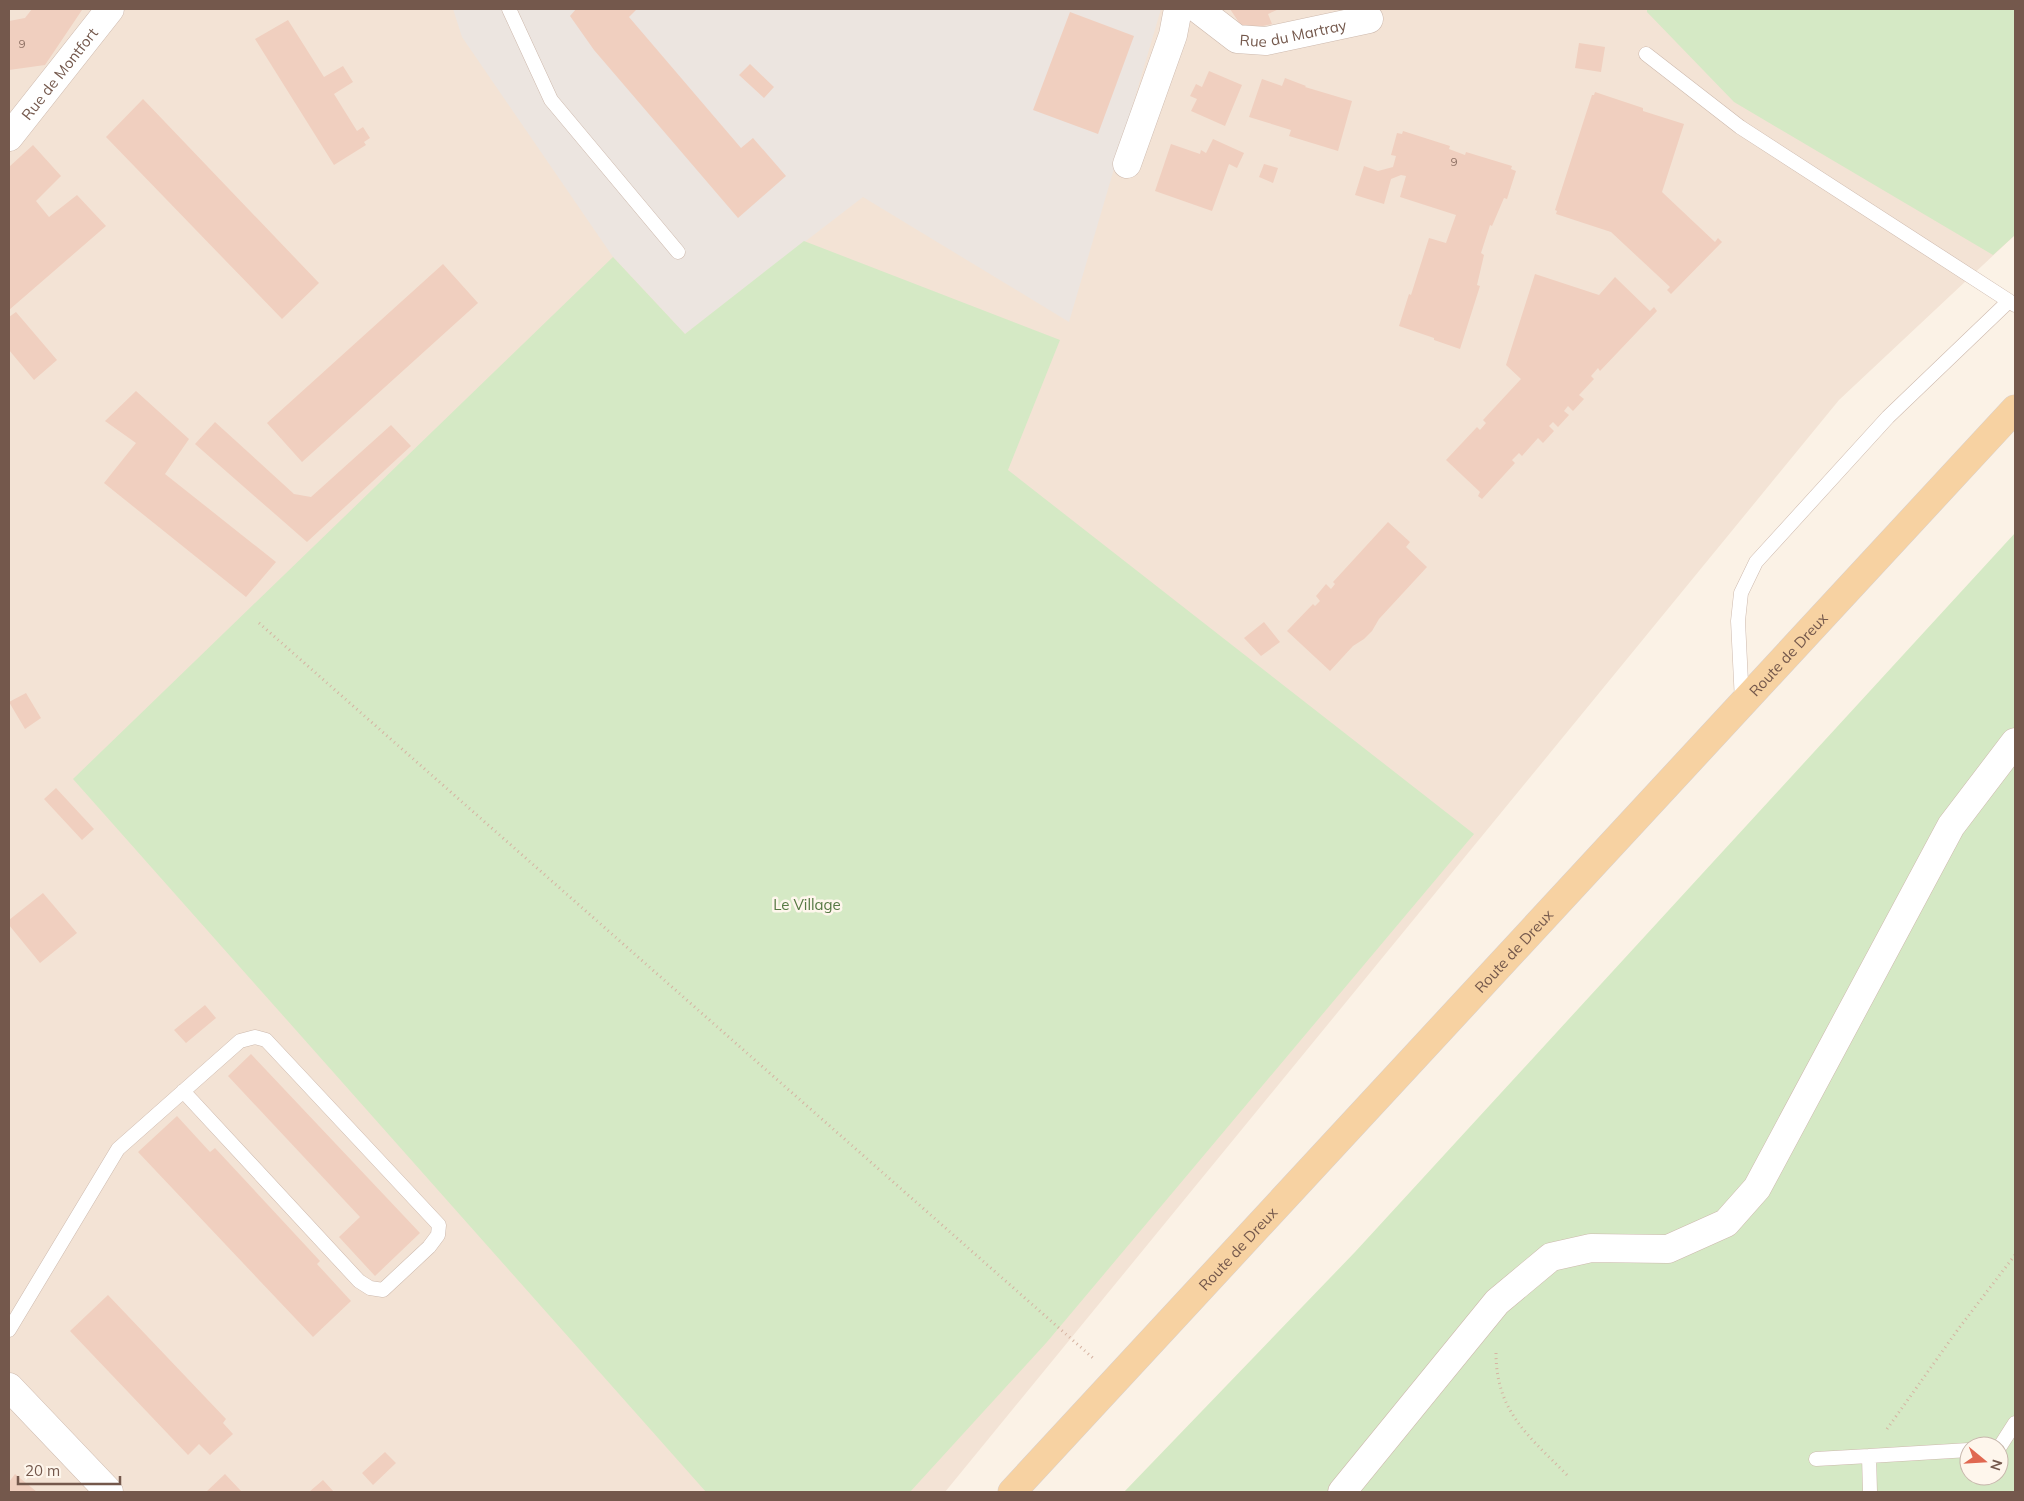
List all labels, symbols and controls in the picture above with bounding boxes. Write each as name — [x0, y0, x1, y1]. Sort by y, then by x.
street label: Rue du Martray — [1239, 15, 1348, 51]
street label: Rue de Montfort — [17, 23, 101, 123]
house number: 9 — [18, 36, 26, 51]
house number: 9 — [1450, 154, 1458, 169]
street label: Route de Dreux — [1745, 608, 1831, 700]
park label: Le Village — [773, 895, 841, 914]
street label: Route de Dreux — [1470, 905, 1557, 996]
street label: Route de Dreux — [1194, 1203, 1281, 1294]
north arrow — [1959, 1436, 2009, 1486]
scale bar — [18, 1454, 120, 1486]
text: N — [1986, 1457, 2007, 1473]
text: 20 m — [25, 1461, 60, 1480]

